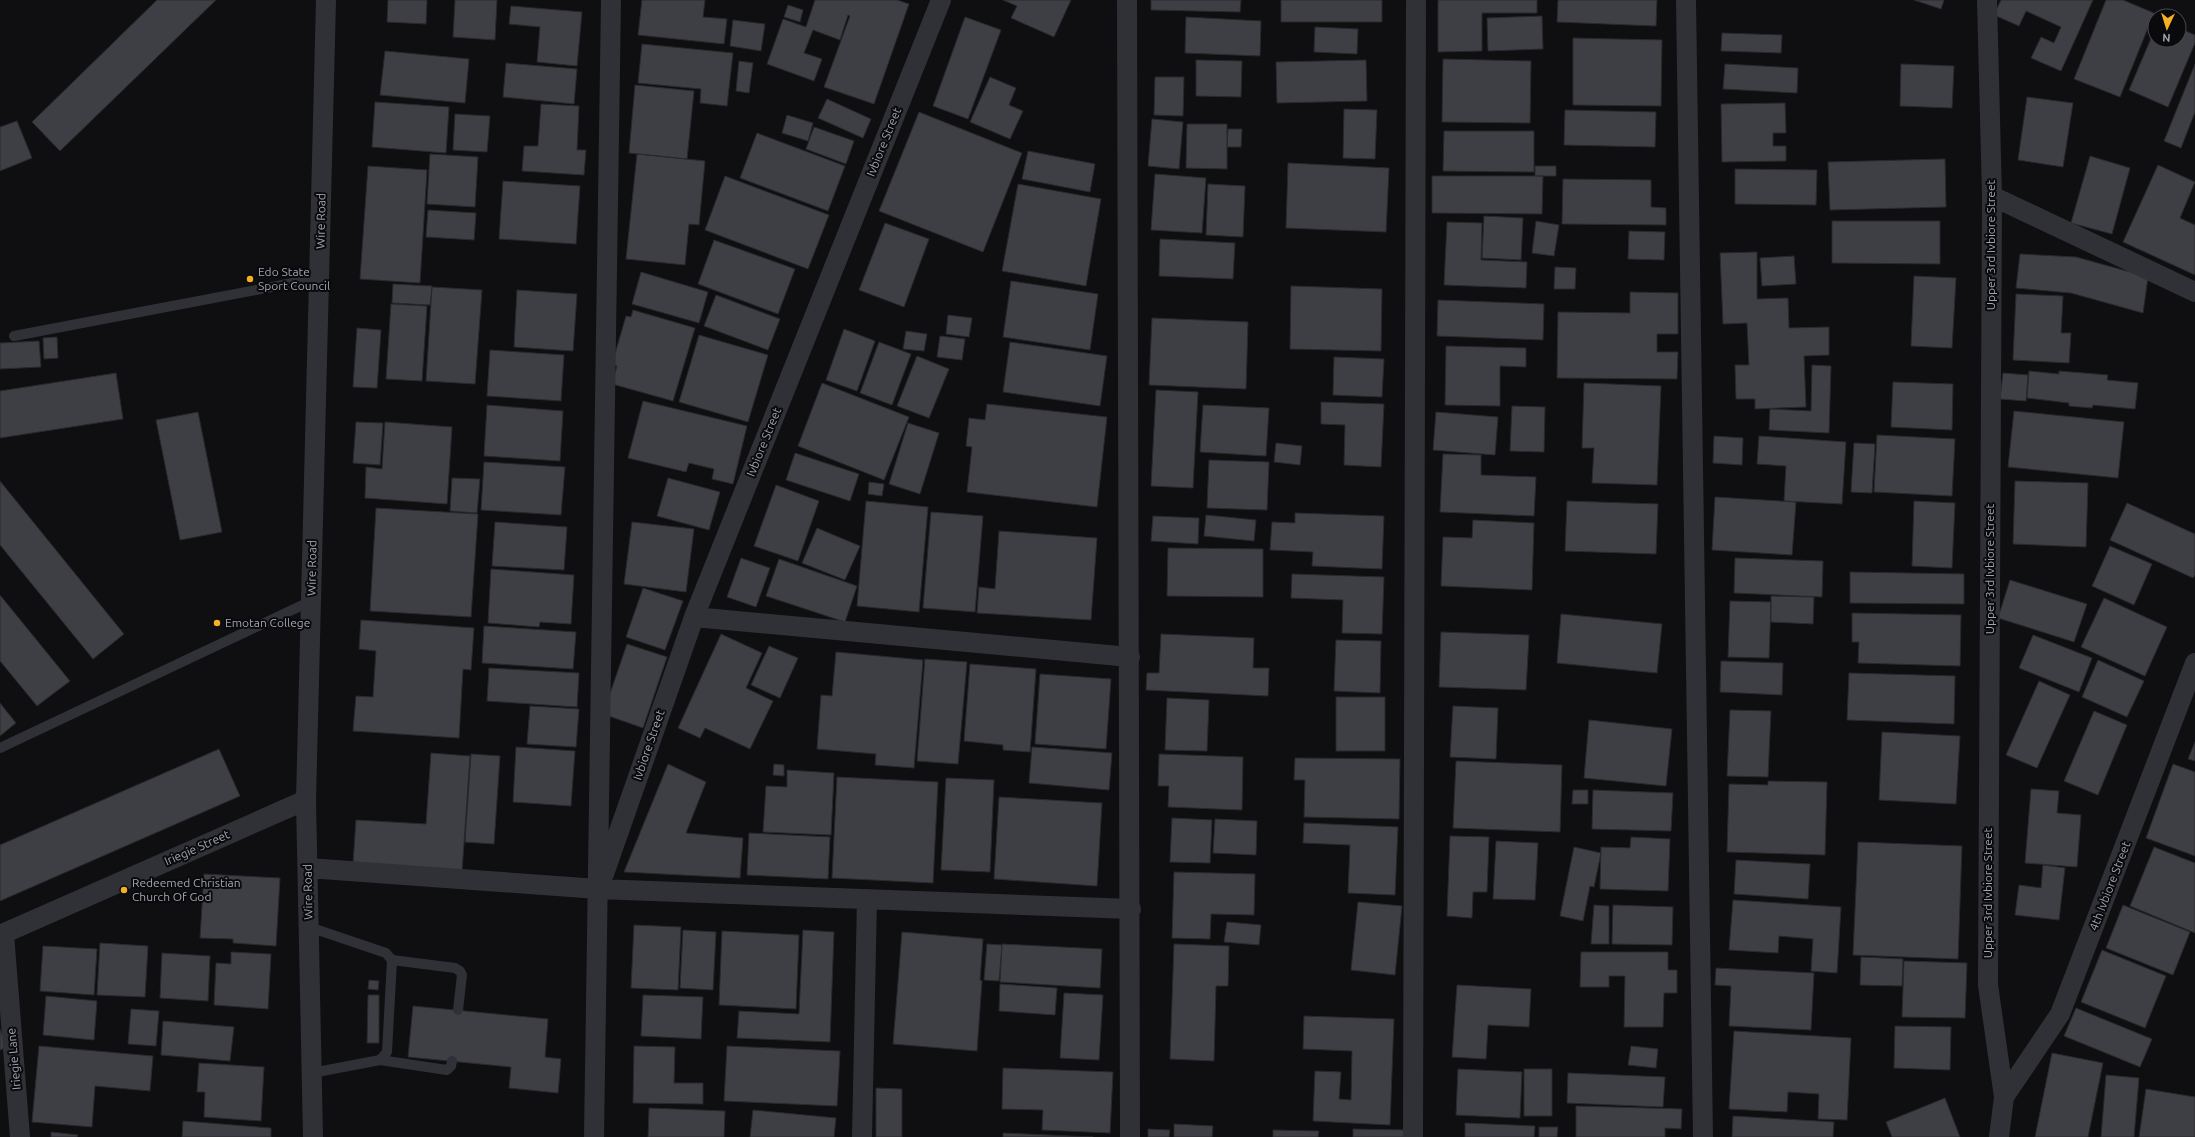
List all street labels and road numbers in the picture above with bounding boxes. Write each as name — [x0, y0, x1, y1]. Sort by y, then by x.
street label: Ivbiore Street — [864, 105, 903, 178]
street label: Upper 3rd Ivbiore Street — [1984, 179, 1997, 310]
street label: Wire Road — [314, 193, 327, 249]
street label: Ivbiore Street — [744, 405, 783, 478]
street label: Upper 3rd Ivbiore Street — [1983, 503, 1996, 634]
street label: Wire Road — [305, 540, 318, 596]
street label: Ivbiore Street — [630, 708, 667, 782]
street label: Iriegie Street — [162, 827, 232, 868]
street label: Upper 3rd Ivbiore Street — [1981, 827, 1994, 958]
street label: 4th Ivbiore Street — [2087, 839, 2133, 932]
street label: Wire Road — [301, 864, 314, 920]
street label: Iriegie Lane — [4, 1028, 23, 1091]

